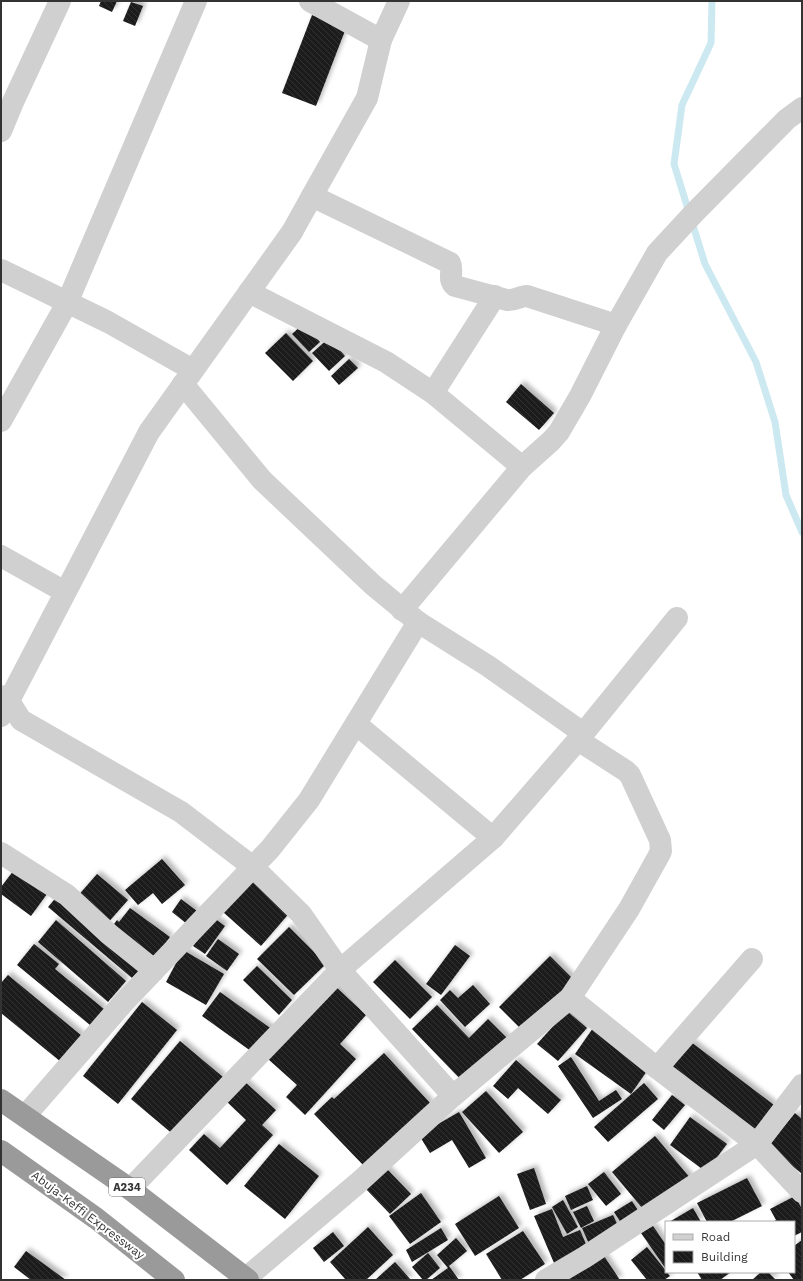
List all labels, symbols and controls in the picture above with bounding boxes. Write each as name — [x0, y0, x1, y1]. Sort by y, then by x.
street label: Abuja-Keffi Expressway — [29, 1168, 148, 1263]
road number: A234 — [109, 1178, 145, 1196]
legend — [665, 1221, 795, 1273]
text: Road — [701, 1230, 730, 1244]
text: Building — [701, 1250, 748, 1264]

